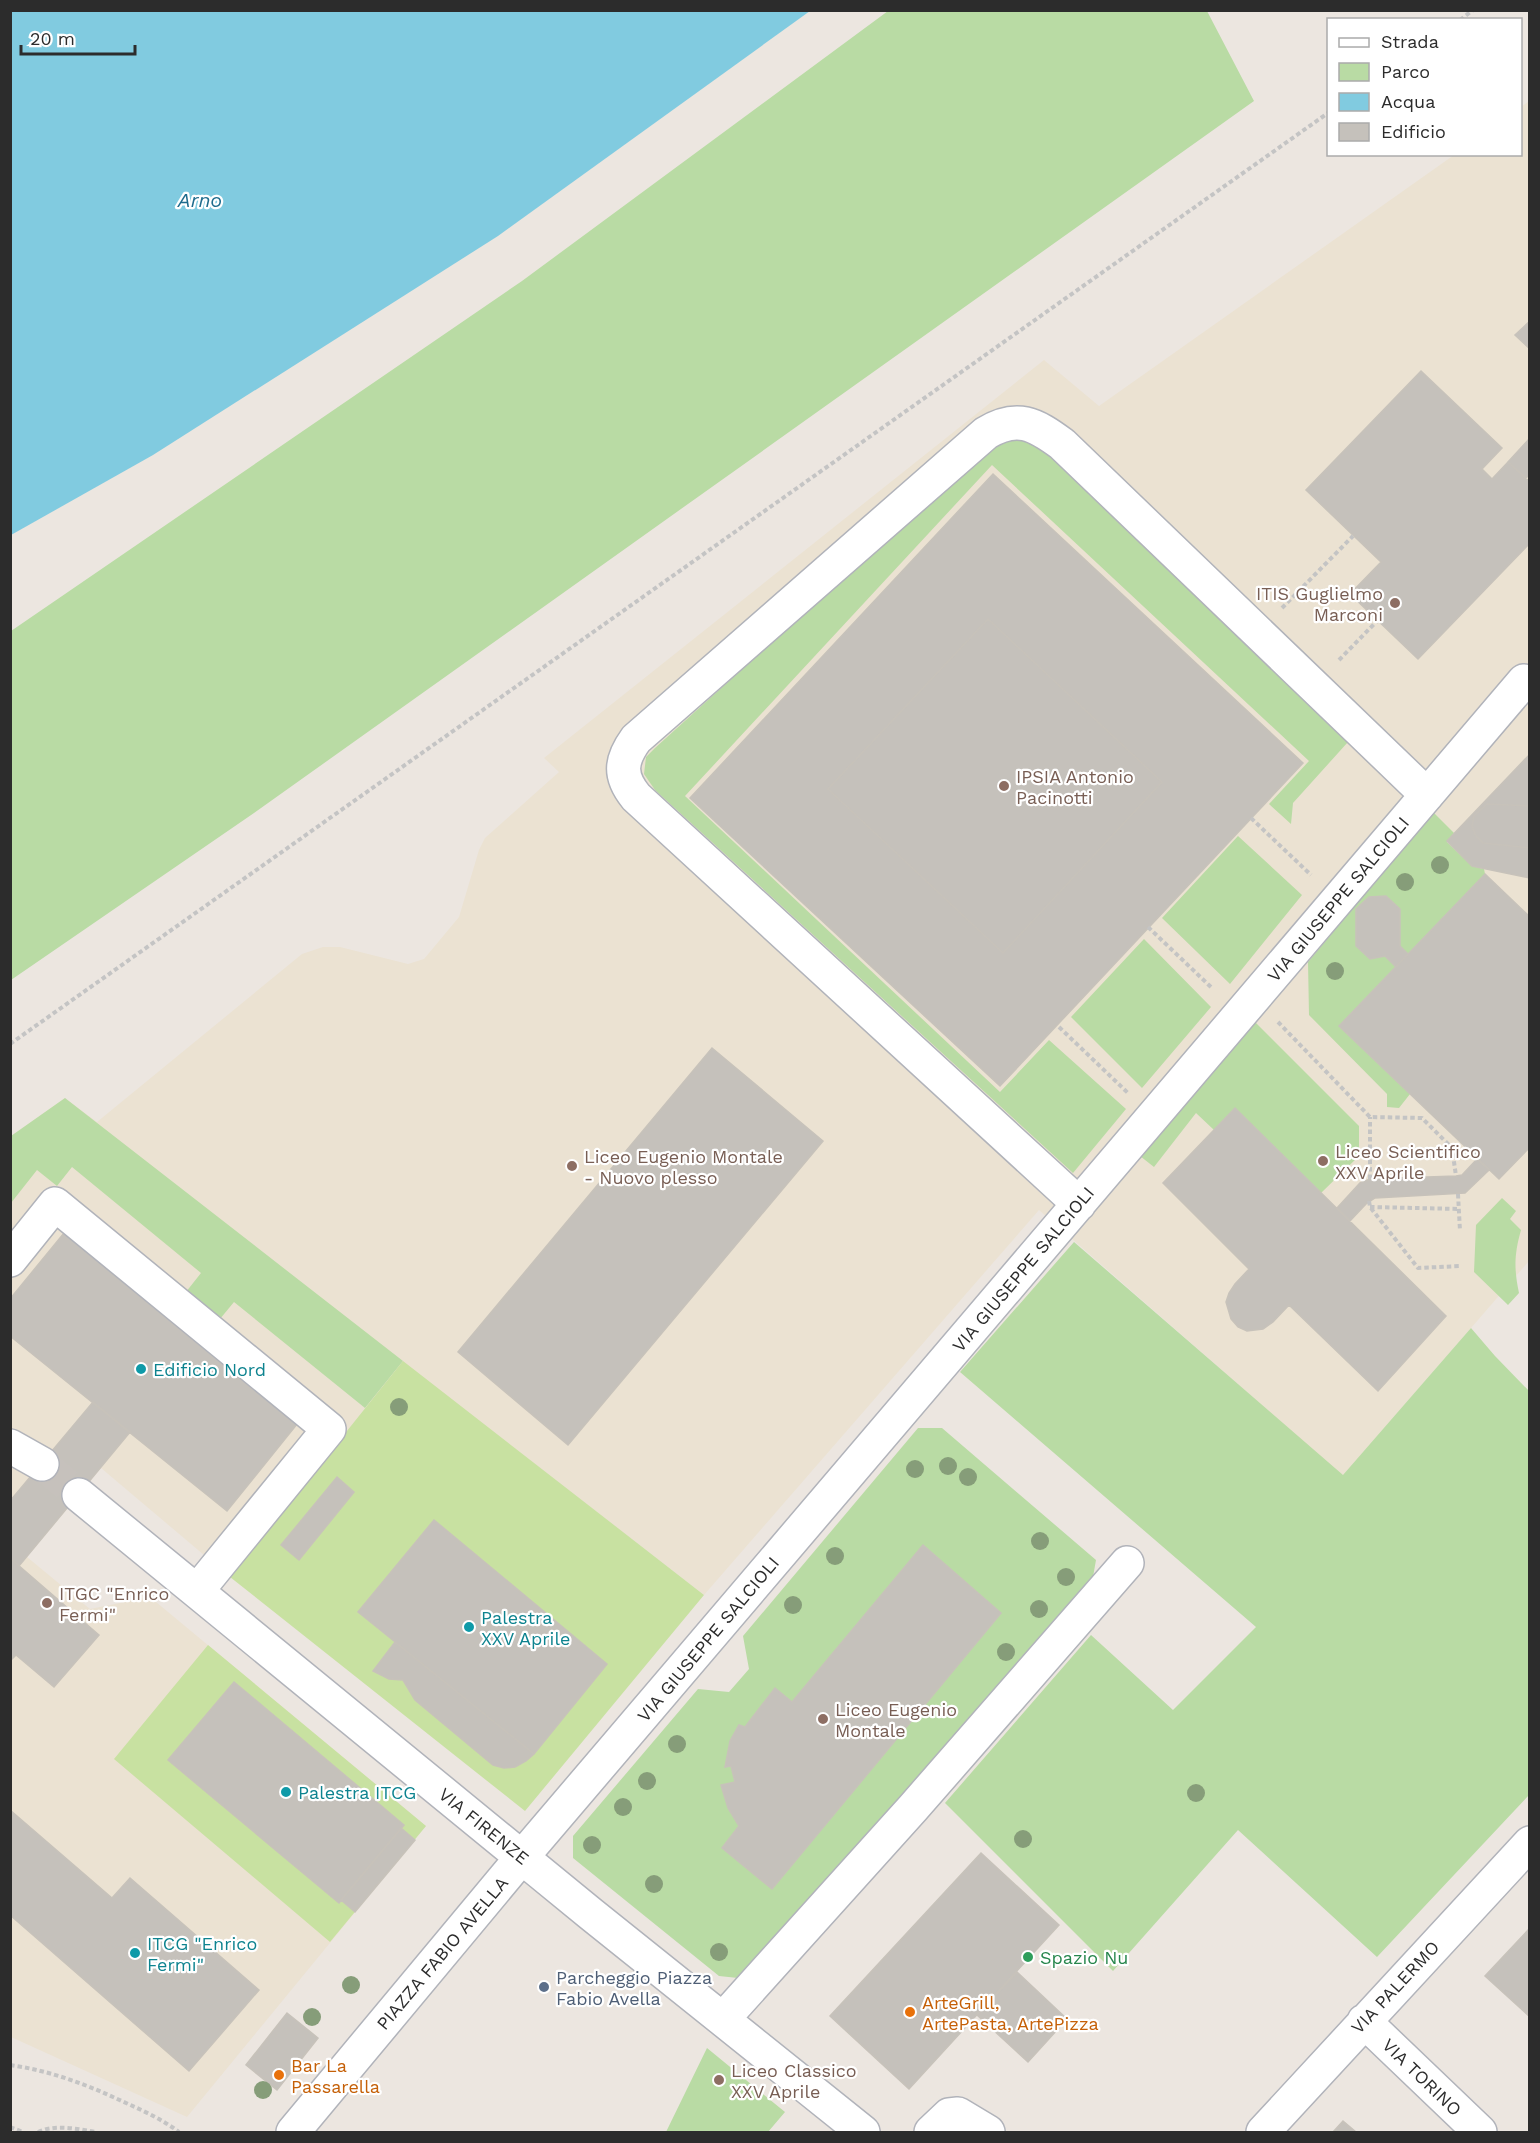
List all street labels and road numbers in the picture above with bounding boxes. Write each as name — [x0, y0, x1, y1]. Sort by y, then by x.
street label: VIA GIUSEPPE SALCIOLI — [1263, 812, 1413, 986]
street label: VIA GIUSEPPE SALCIOLI — [948, 1182, 1098, 1356]
street label: VIA GIUSEPPE SALCIOLI — [633, 1552, 783, 1726]
street label: VIA FIRENZE — [435, 1783, 533, 1869]
street label: PIAZZA FABIO AVELLA — [372, 1872, 512, 2034]
street label: VIA PALERMO — [1347, 1936, 1443, 2038]
street label: VIA TORINO — [1378, 2034, 1466, 2120]

